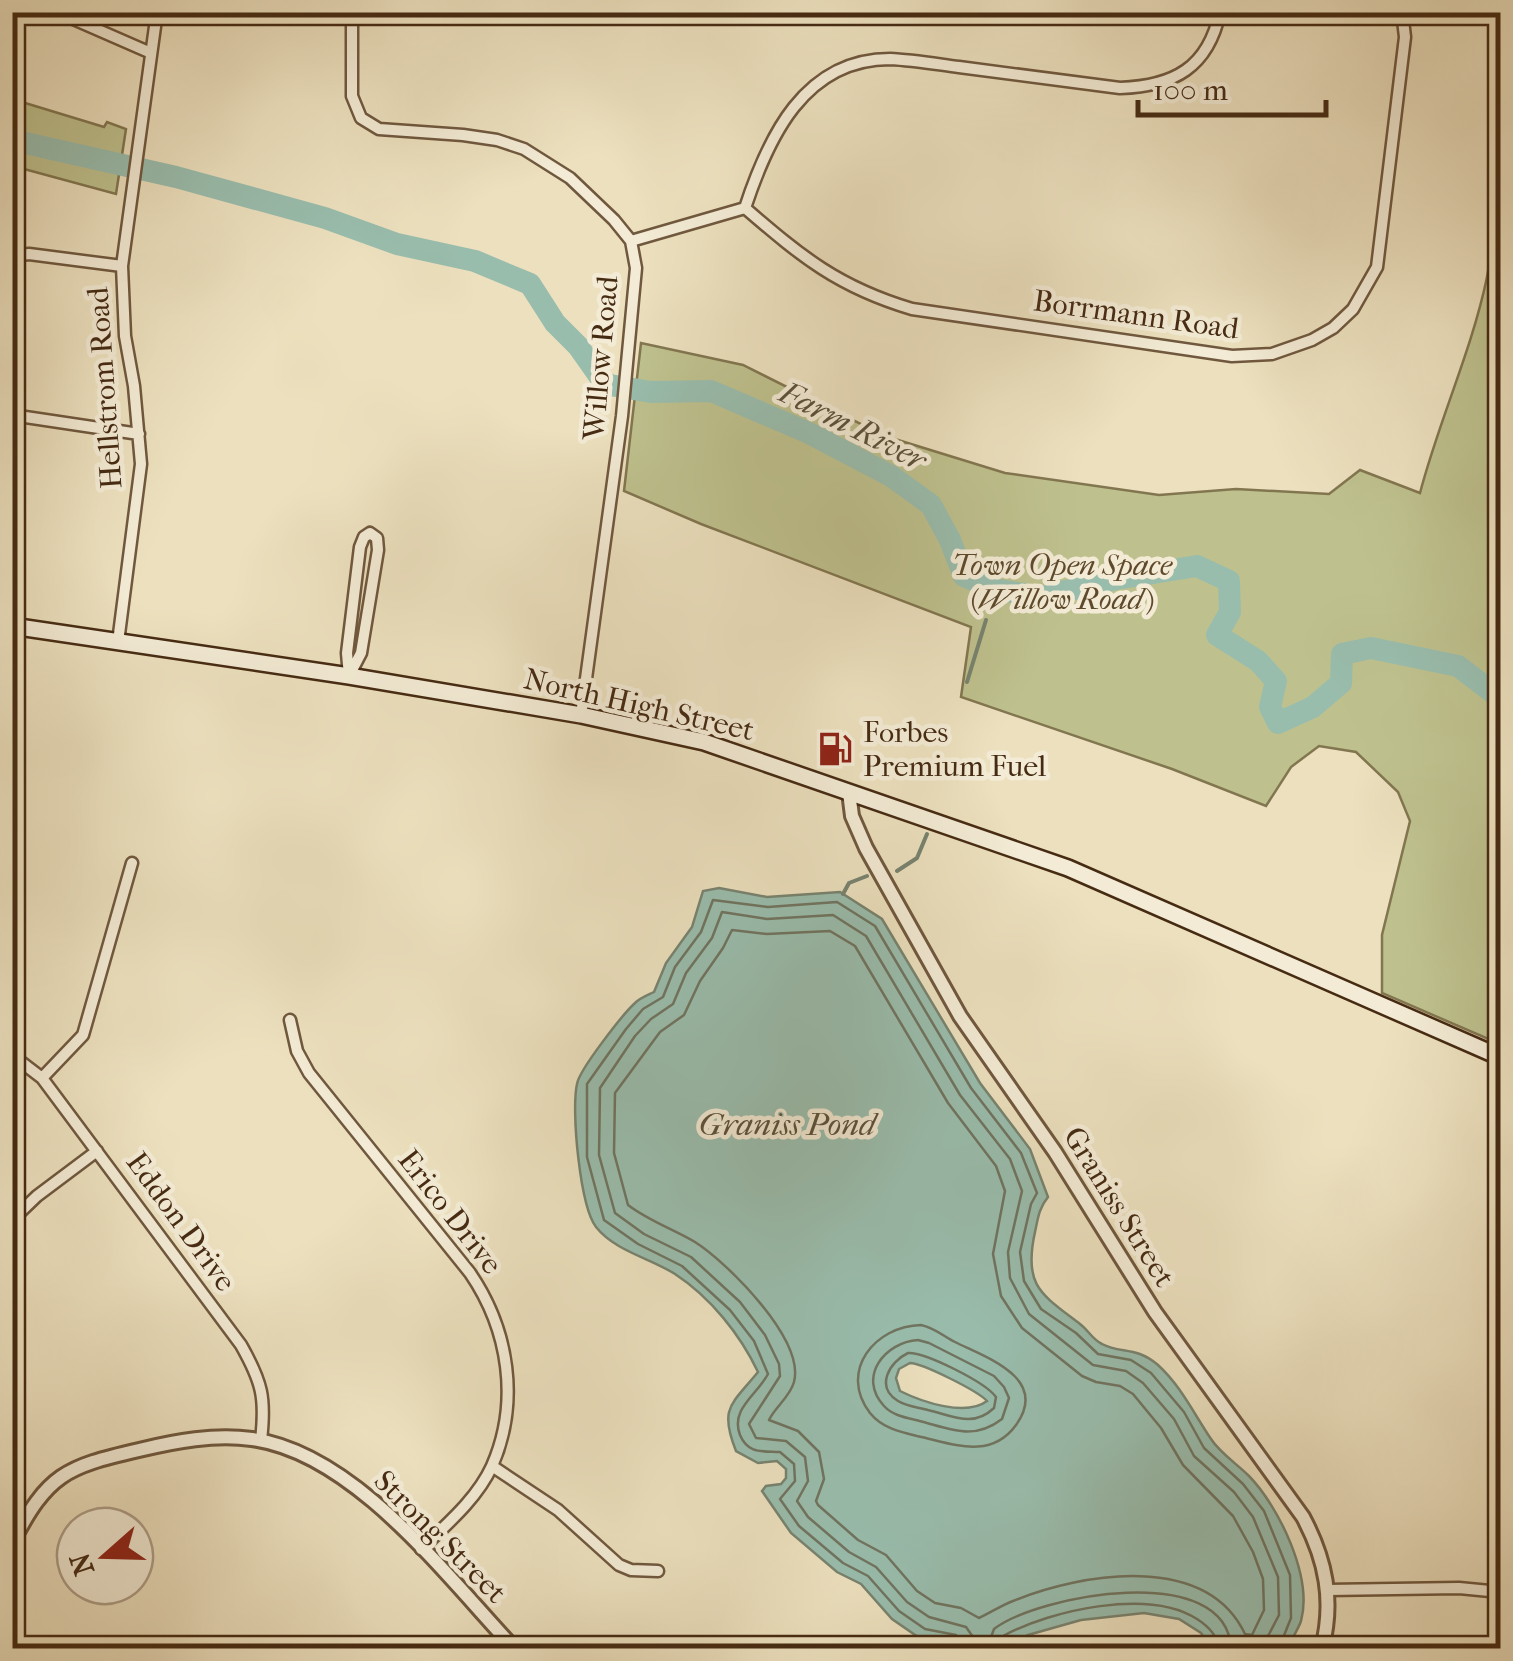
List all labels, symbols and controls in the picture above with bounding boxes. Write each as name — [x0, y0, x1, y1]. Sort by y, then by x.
scale bar — [1138, 55, 1326, 117]
text: 100 m — [1153, 73, 1228, 108]
street label: Willow Road — [576, 274, 626, 443]
street label: Borrmann Road — [1031, 283, 1242, 347]
street label: Hellstrom Road — [80, 285, 130, 490]
water label: Farm River — [773, 373, 935, 480]
park label: Town Open Space (Willow Road) — [952, 548, 1173, 617]
street label: North High Street — [521, 662, 758, 749]
place label: Forbes Premium Fuel — [863, 715, 1046, 784]
fuel station icon: Forbes Premium Fuel — [816, 730, 854, 768]
water label: Graniss Pond — [699, 1106, 879, 1143]
street label: Graniss Street — [1056, 1121, 1182, 1294]
street label: Erico Drive — [391, 1143, 509, 1281]
street label: Eddon Drive — [119, 1146, 243, 1298]
street label: Strong Street — [367, 1464, 514, 1611]
north arrow — [55, 1506, 155, 1606]
text: N — [63, 1548, 101, 1580]

